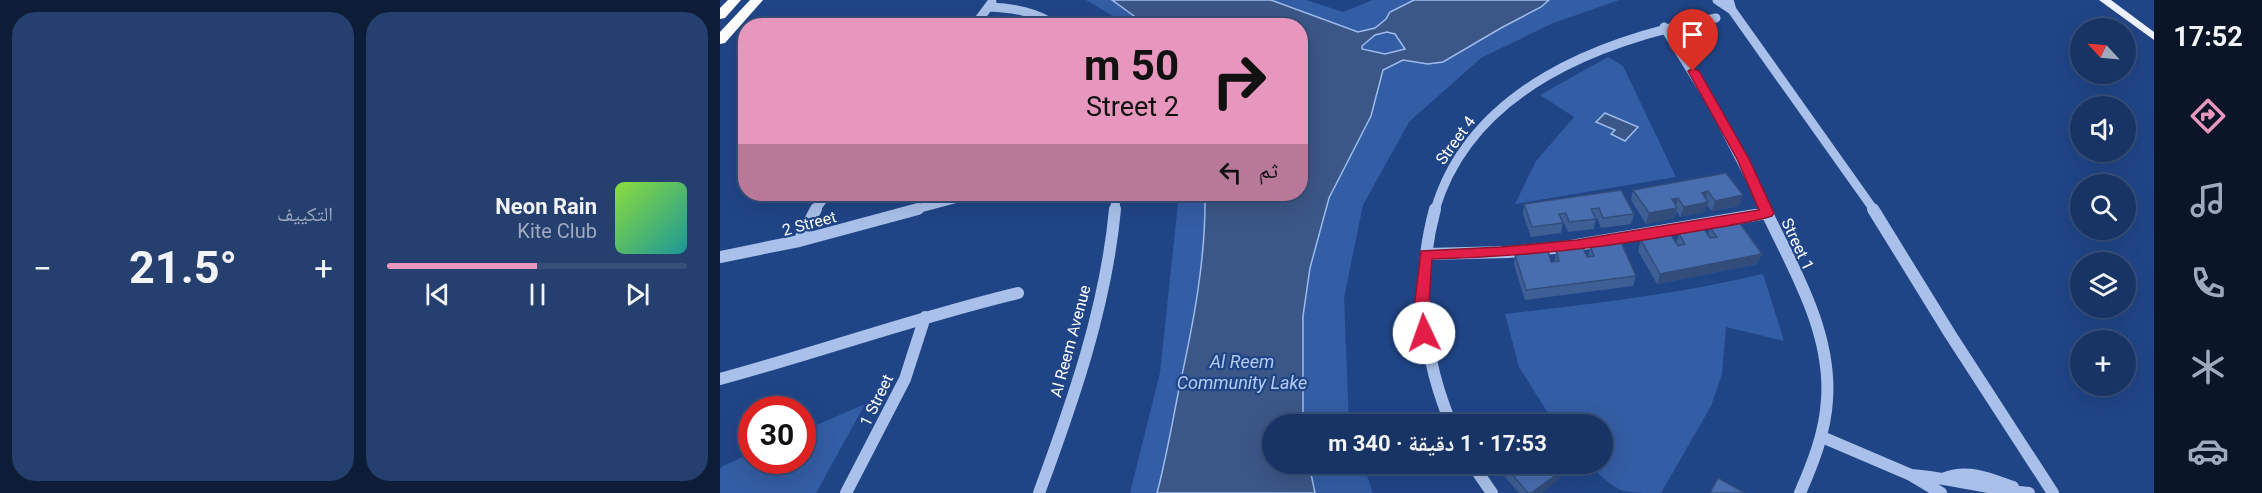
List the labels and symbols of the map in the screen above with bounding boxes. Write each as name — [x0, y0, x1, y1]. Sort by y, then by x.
pin — [1667, 9, 1718, 71]
north arrow — [2070, 18, 2136, 84]
street label: Street 4 — [1432, 112, 1479, 168]
street label: 2 Street — [780, 207, 838, 240]
street label: Street 1 — [1777, 215, 1818, 273]
street label: Al Reem Avenue — [1046, 283, 1095, 399]
position arrow — [1392, 301, 1456, 365]
water label: Al Reem Community Lake — [1177, 351, 1307, 393]
street label: 1 Street — [856, 371, 897, 429]
speed limit sign: 30 — [738, 396, 816, 474]

